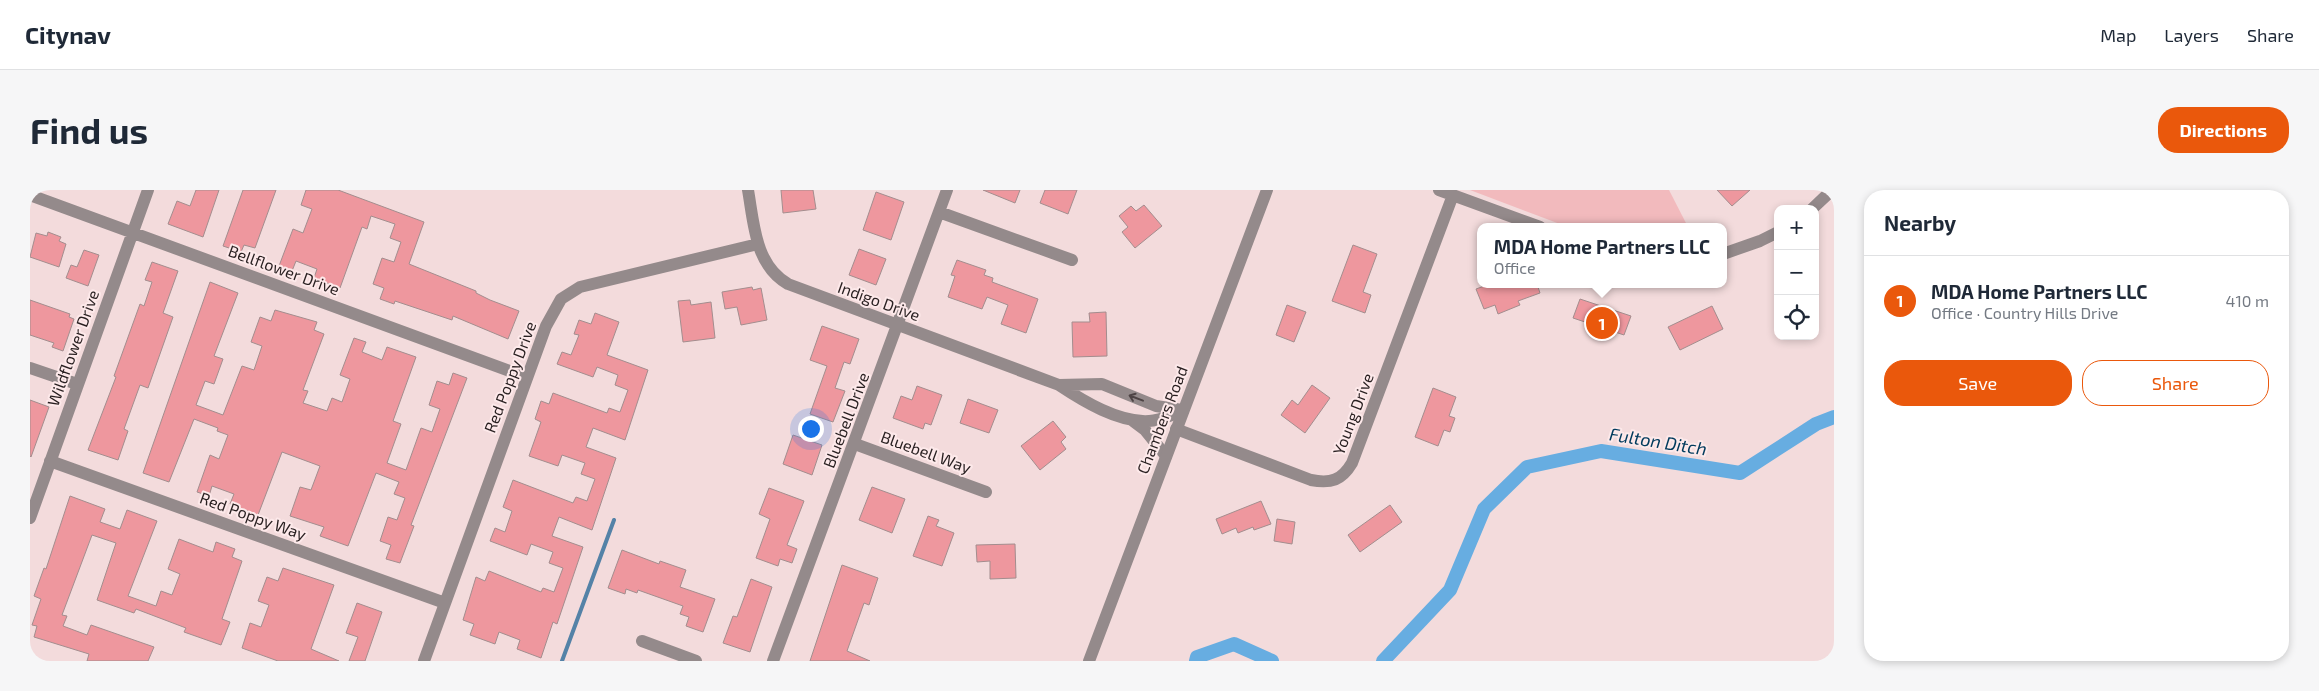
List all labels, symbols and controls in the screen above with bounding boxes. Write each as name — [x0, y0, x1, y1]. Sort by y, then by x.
text: Citynav — [25, 20, 111, 49]
text: Map — [2100, 24, 2136, 46]
text: Layers — [2164, 24, 2219, 46]
text: Share — [2247, 24, 2294, 46]
button: Directions — [2158, 107, 2289, 153]
text: Find us — [30, 109, 148, 151]
map controls — [1774, 205, 1819, 340]
button: + — [1774, 205, 1819, 250]
text: Nearby — [1884, 210, 1956, 235]
popup — [1477, 223, 1727, 288]
text: MDA Home Partners LLC — [1494, 235, 1710, 258]
street label: Bellflower Drive — [226, 241, 342, 298]
button: − — [1774, 250, 1819, 295]
text: Office — [1494, 258, 1536, 277]
street label: Indigo Drive — [835, 277, 923, 324]
text: MDA Home Partners LLC — [1931, 280, 2147, 303]
street label: Wildflower Drive — [43, 287, 102, 408]
text: 1 — [1897, 291, 1903, 310]
text: 410 m — [2226, 291, 2269, 310]
button: locate — [1774, 295, 1819, 340]
text: Office · Country Hills Drive — [1931, 303, 2118, 322]
pin: 1 — [1586, 304, 1618, 342]
street label: Red Poppy Drive — [480, 318, 539, 435]
button: Save — [1884, 360, 2072, 406]
button: Share — [2082, 360, 2269, 406]
street label: Chambers Road — [1132, 363, 1191, 476]
street label: Bluebell Drive — [819, 369, 872, 470]
street label: Young Drive — [1328, 370, 1377, 457]
one-way arrow — [1129, 393, 1144, 402]
your location — [798, 416, 824, 442]
water label: Fulton Ditch — [1608, 422, 1708, 460]
street label: Bluebell Way — [878, 426, 974, 477]
street label: Red Poppy Way — [197, 487, 309, 544]

